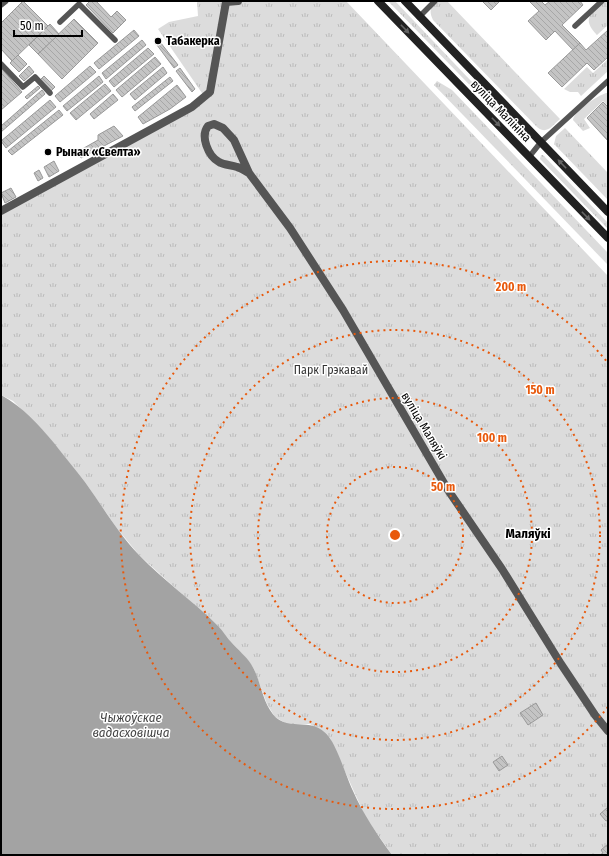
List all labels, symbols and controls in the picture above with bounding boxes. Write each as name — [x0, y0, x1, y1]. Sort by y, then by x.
scale bar — [14, 12, 82, 38]
text: 50 m — [20, 19, 44, 33]
one-way arrow — [400, 24, 410, 34]
place label: Табакерка — [166, 34, 220, 48]
marker: Табакерка — [153, 36, 163, 46]
street label: вуліца Малініна — [468, 77, 534, 145]
one-way arrow — [491, 117, 501, 127]
place label: Рынак «Свелта» — [56, 145, 141, 159]
marker: Рынак «Свелта» — [43, 147, 53, 157]
one-way arrow — [557, 159, 566, 169]
one-way arrow — [581, 211, 591, 221]
text: 200 m — [495, 280, 526, 294]
park label: Парк Грэкавай — [294, 363, 368, 377]
text: 150 m — [525, 383, 555, 397]
street label: вуліца Маляўкі — [398, 390, 450, 462]
text: 100 m — [477, 431, 507, 445]
text: 50 m — [431, 480, 455, 494]
district label: Маляўкі — [505, 526, 551, 541]
centre of rings — [388, 528, 402, 542]
water label: Чыжоўскае вадасховішча — [92, 710, 170, 740]

